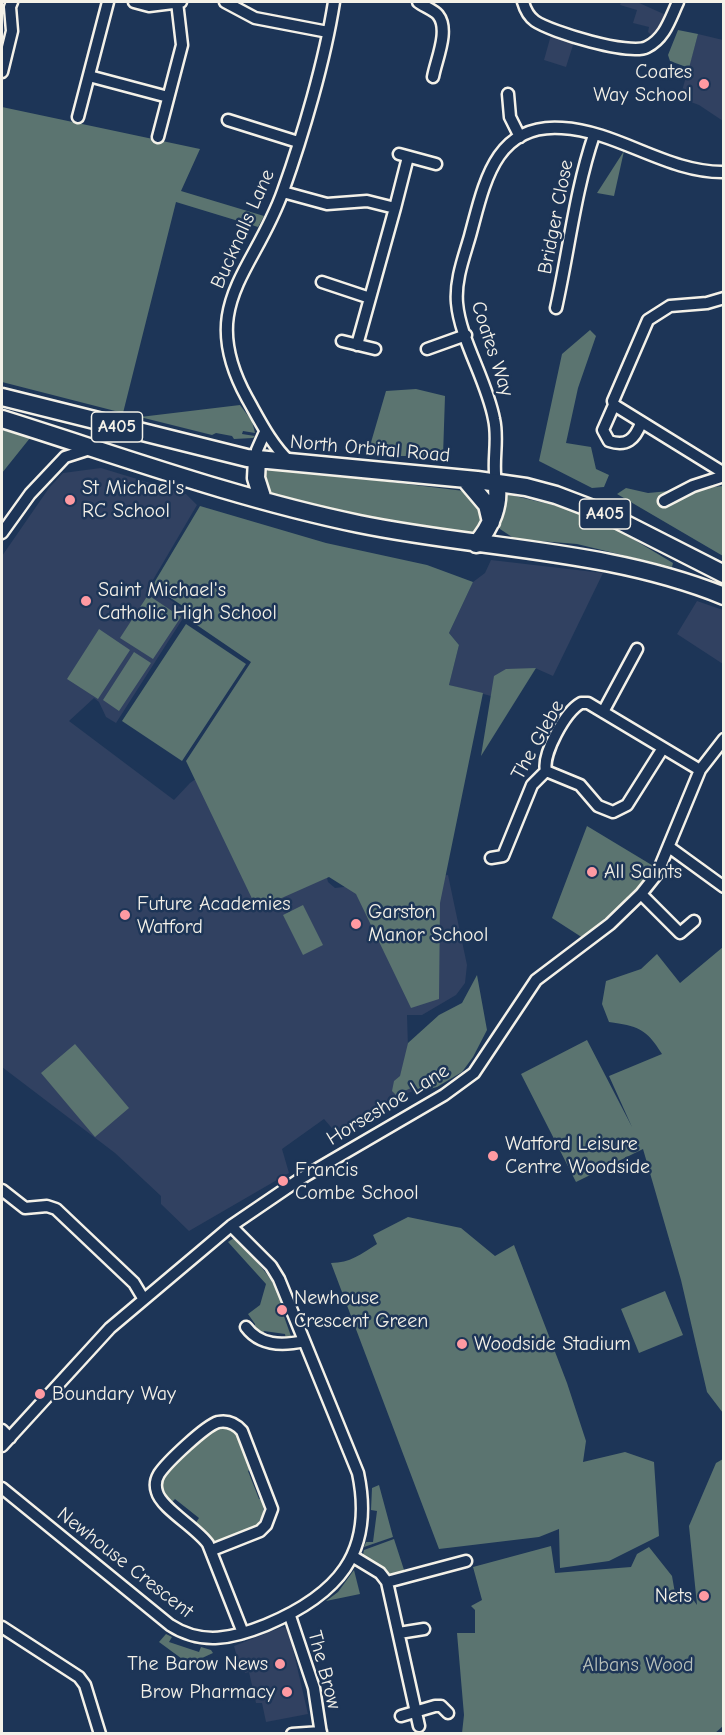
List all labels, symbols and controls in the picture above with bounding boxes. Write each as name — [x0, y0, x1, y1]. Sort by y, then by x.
place label: Coates Way School — [593, 60, 692, 107]
marker: Coates Way School — [697, 77, 711, 91]
street label: Bridger Close — [533, 158, 579, 276]
street label: Bucknalls Lane — [206, 166, 280, 292]
street label: Coates Way — [465, 298, 519, 400]
road number: A405 — [92, 412, 142, 442]
street label: North Orbital Road — [289, 430, 451, 468]
place label: St Michael's RC School — [82, 476, 184, 523]
marker: St Michael's RC School — [63, 493, 77, 507]
road number: A405 — [580, 499, 630, 529]
place label: Saint Michael's Catholic High School — [98, 578, 277, 625]
marker: Saint Michael's Catholic High School — [79, 594, 93, 608]
street label: The Glebe — [506, 696, 570, 784]
place label: All Saints — [604, 860, 682, 884]
marker: All Saints — [585, 865, 599, 879]
place label: Future Academies Watford — [137, 892, 291, 939]
place label: Garston Manor School — [368, 900, 488, 947]
marker: Future Academies Watford — [118, 908, 132, 922]
marker: Garston Manor School — [349, 917, 363, 931]
street label: Horseshoe Lane — [322, 1059, 454, 1151]
place label: Watford Leisure Centre Woodside — [505, 1132, 650, 1179]
marker: Watford Leisure Centre Woodside — [486, 1149, 500, 1163]
place label: Francis Combe School — [295, 1158, 419, 1205]
marker: Francis Combe School — [276, 1174, 290, 1188]
place label: Newhouse Crescent Green — [294, 1286, 428, 1333]
marker: Newhouse Crescent Green — [275, 1303, 289, 1317]
place label: Woodside Stadium — [474, 1332, 631, 1356]
marker: Woodside Stadium — [455, 1337, 469, 1351]
place label: Boundary Way — [52, 1382, 176, 1406]
marker: Boundary Way — [33, 1387, 47, 1401]
street label: Newhouse Crescent — [52, 1502, 198, 1624]
place label: Nets — [655, 1584, 692, 1608]
marker: Nets — [697, 1589, 711, 1603]
street label: The Brow — [302, 1628, 346, 1712]
place label: The Barow News — [127, 1652, 268, 1676]
park label: Albans Wood — [582, 1653, 694, 1677]
marker: The Barow News — [273, 1657, 287, 1671]
place label: Brow Pharmacy — [140, 1680, 275, 1704]
marker: Brow Pharmacy — [280, 1685, 294, 1699]

